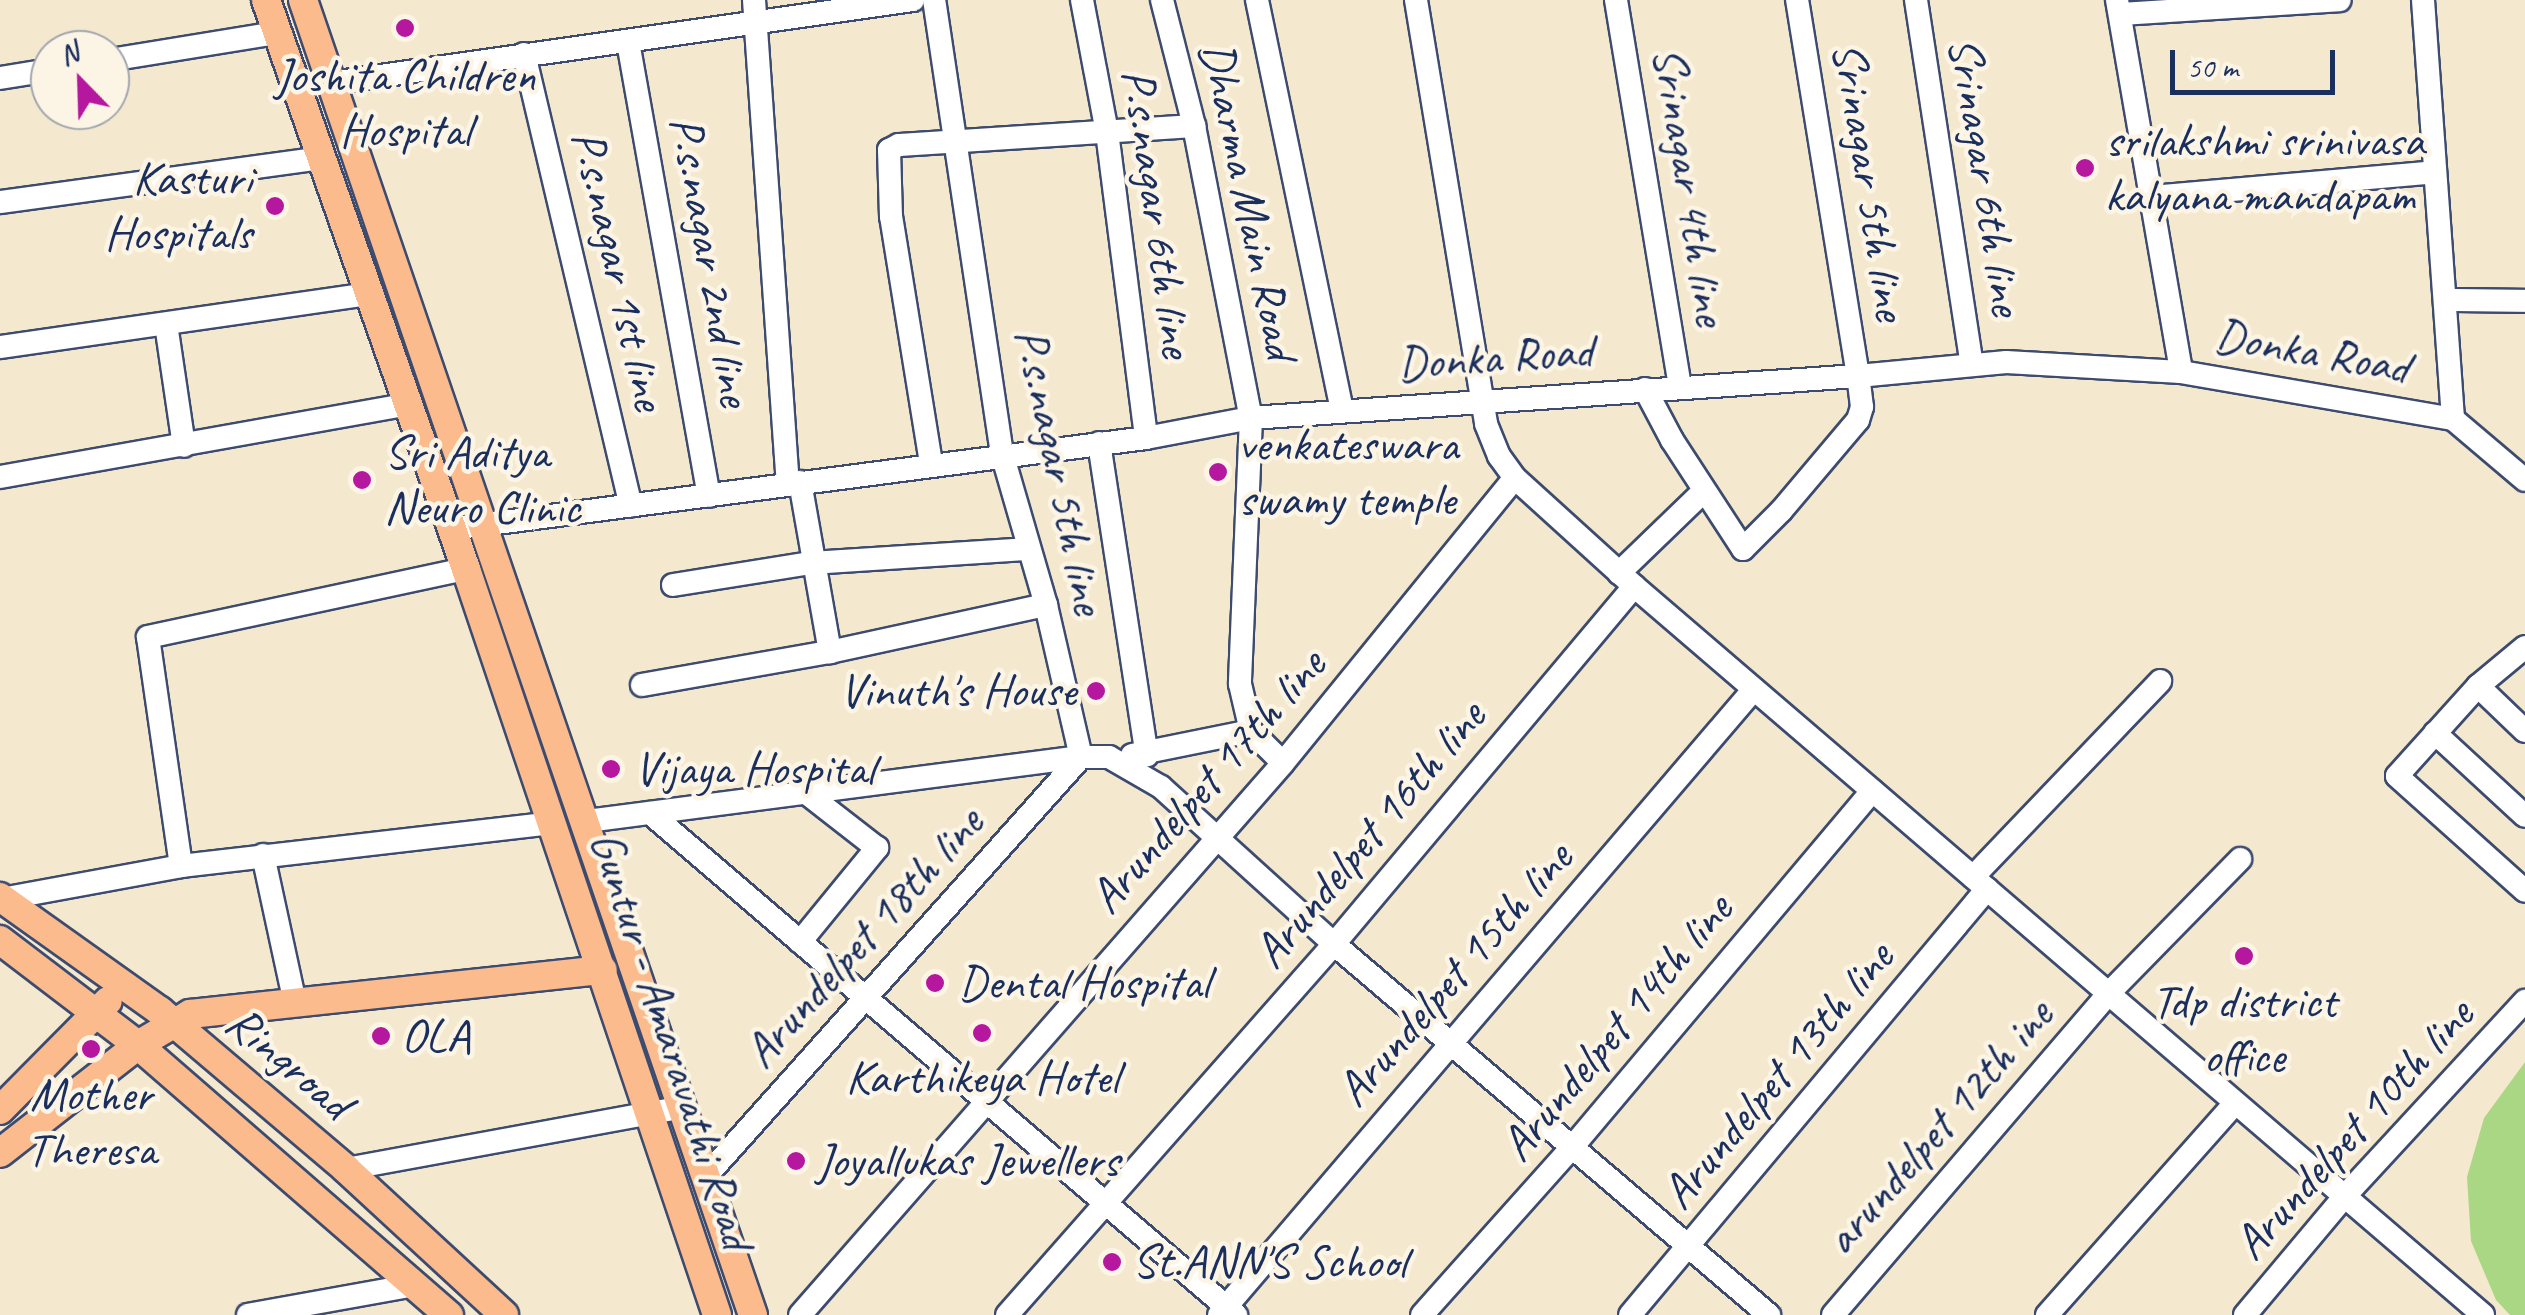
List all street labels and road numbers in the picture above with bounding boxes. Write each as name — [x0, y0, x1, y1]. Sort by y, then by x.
street label: Srinagar 6th line — [1936, 33, 2036, 319]
street label: Dharma Main Road — [1187, 35, 1311, 365]
street label: Srinagar 5th line — [1820, 38, 1920, 324]
street label: Srinagar 4th line — [1640, 43, 1740, 329]
street label: P.s.nagar 6th line — [1109, 65, 1207, 361]
street label: P.s.nagar 2nd line — [657, 112, 765, 410]
street label: P.s.nagar 1st line — [559, 125, 679, 415]
street label: Donka Road — [2211, 306, 2413, 396]
street label: Donka Road — [1395, 321, 1595, 393]
street label: P.s.nagar 5th line — [1002, 323, 1118, 619]
street label: Arundelpet 17th line — [1077, 637, 1337, 925]
street label: Arundelpet 16th line — [1241, 689, 1497, 979]
street label: Arundelpet 18th line — [731, 795, 995, 1079]
street label: Guntur - Amaravathi Road — [577, 824, 767, 1256]
street label: Arundelpet 15th line — [1324, 830, 1584, 1118]
street label: Arundelpet 14th line — [1488, 882, 1744, 1172]
street label: Arundelpet 13th line — [1649, 930, 1905, 1220]
street label: arundelpet 12th ine — [1811, 987, 2065, 1267]
street label: Arundelpet 10th line — [2221, 987, 2485, 1271]
street label: Ringroad — [215, 993, 363, 1131]

